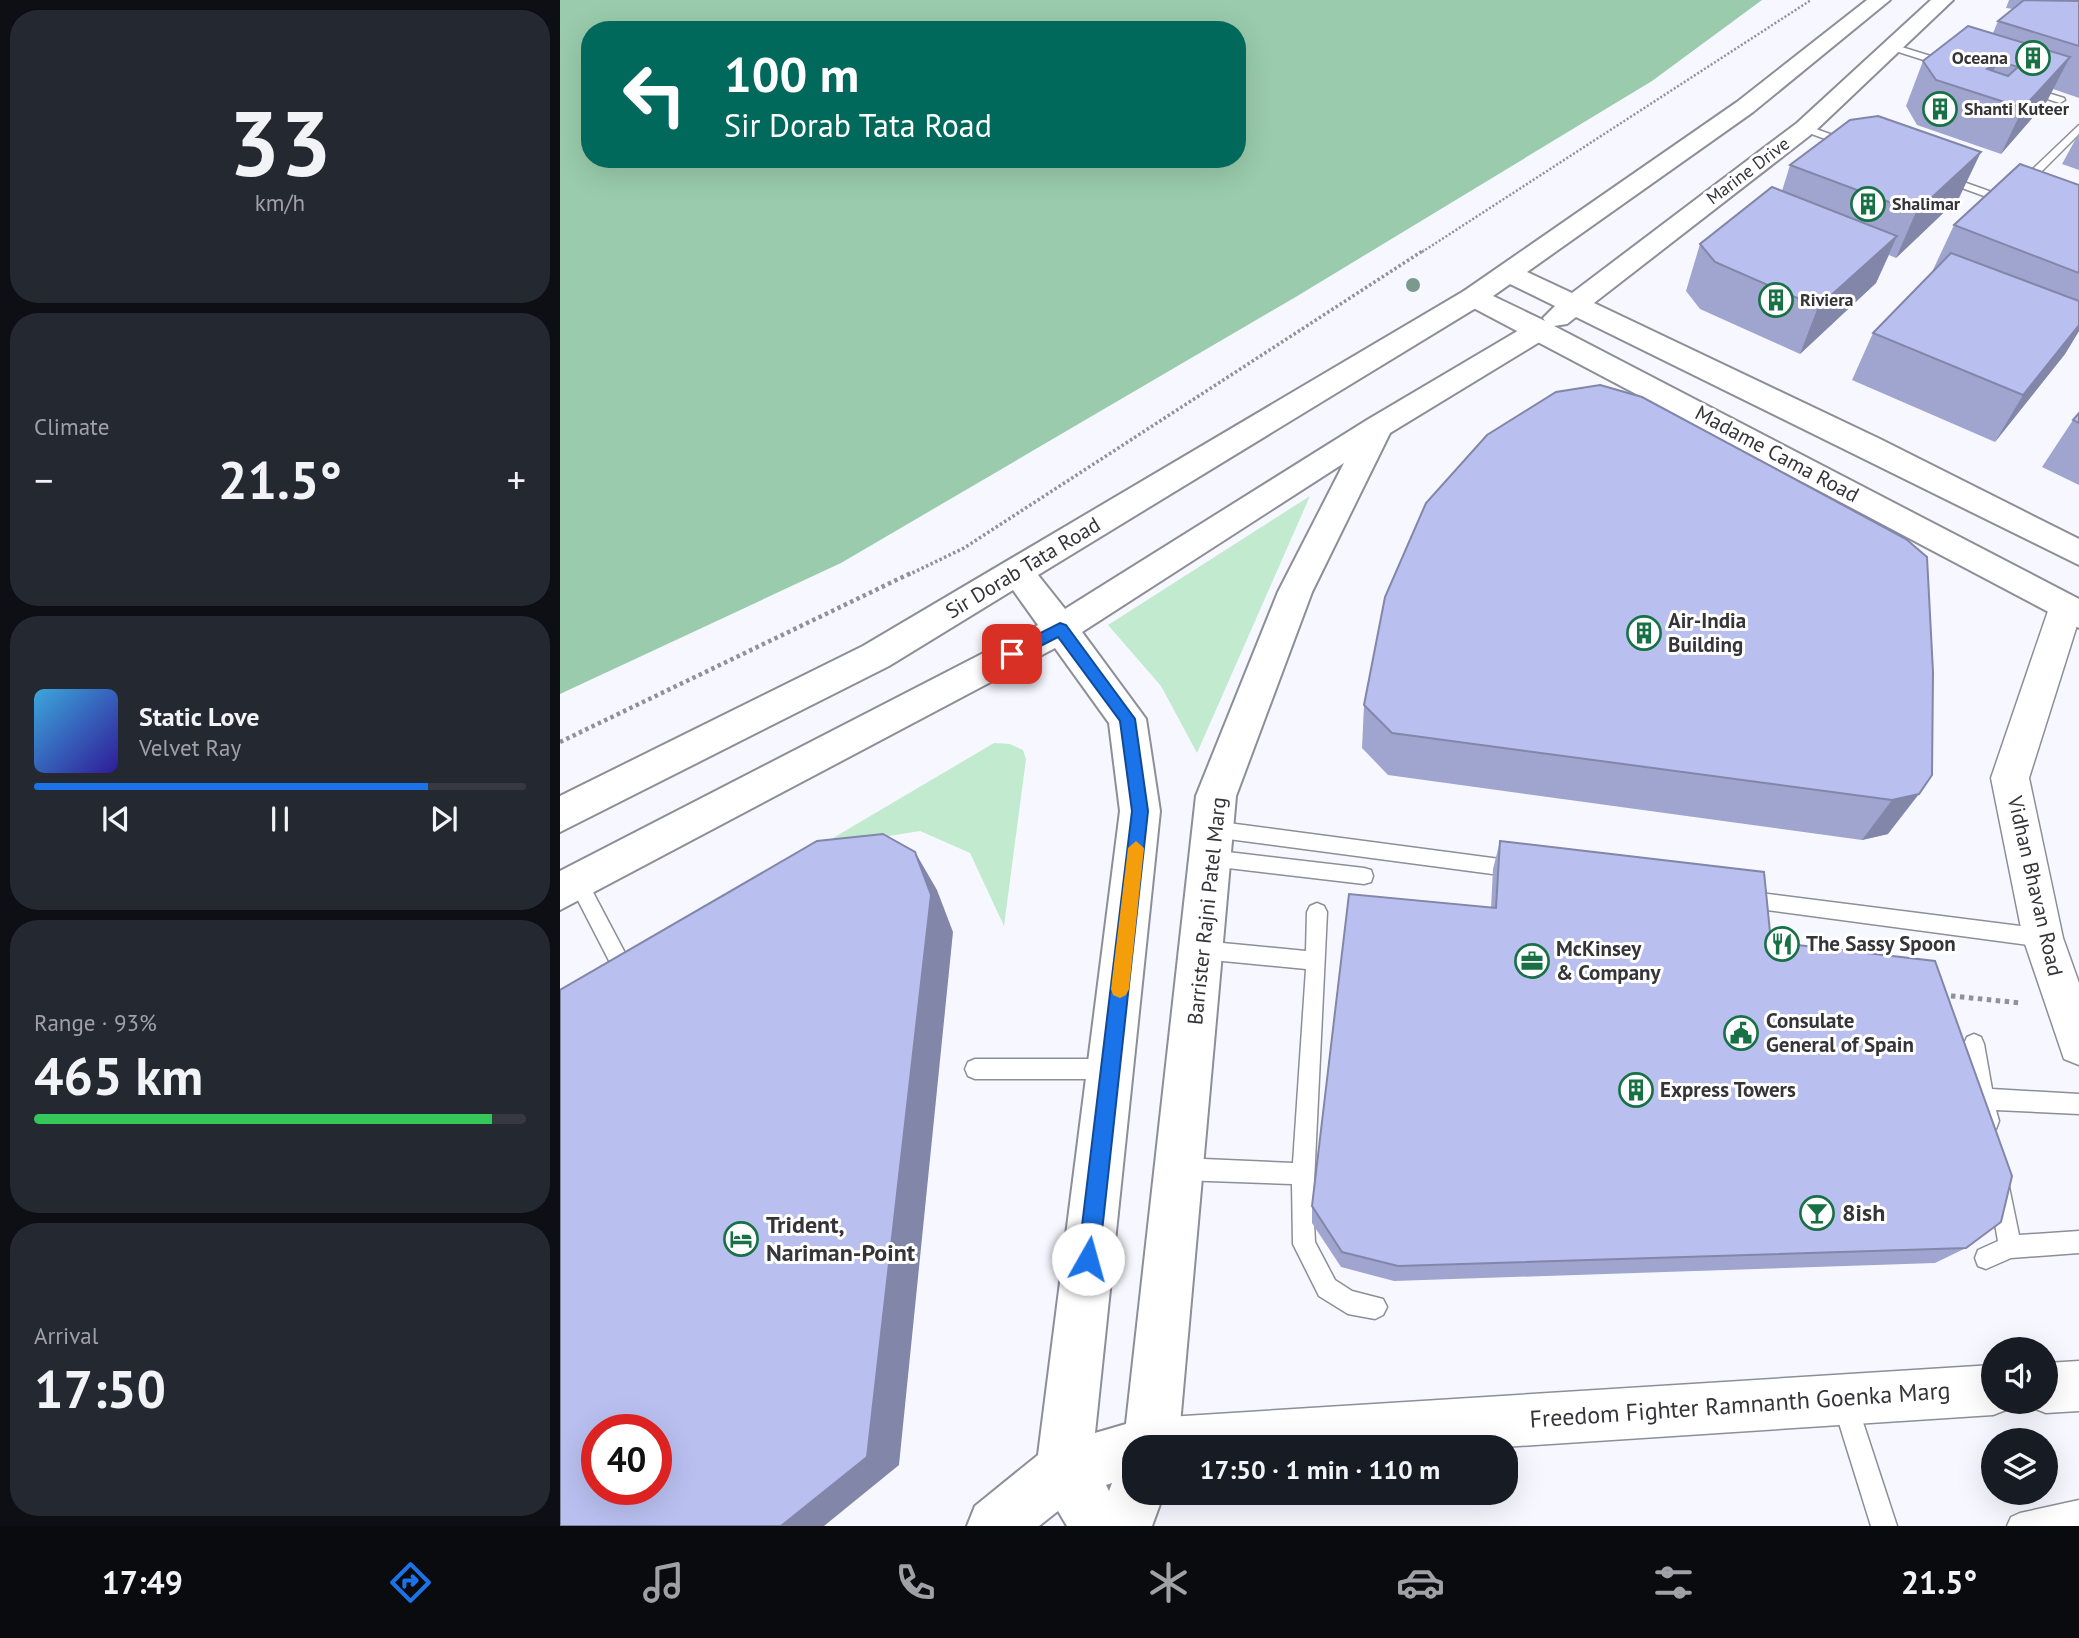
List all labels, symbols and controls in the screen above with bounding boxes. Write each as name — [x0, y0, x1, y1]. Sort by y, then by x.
building icon: Oceana — [2014, 39, 2052, 77]
text: 100 m — [724, 42, 859, 106]
place label: Oceana — [1952, 46, 2008, 69]
icon: left — [609, 49, 700, 140]
text: 33 — [228, 83, 332, 201]
building icon: Shanti Kuteer — [1921, 90, 1959, 128]
place label: Shanti Kuteer — [1964, 97, 2070, 120]
text: Sir Dorab Tata Road — [724, 104, 992, 146]
street label: Marine Drive — [1702, 132, 1794, 209]
building icon: Shalimar — [1849, 185, 1887, 223]
text: km/h — [255, 188, 305, 217]
place label: Shalimar — [1892, 192, 1961, 215]
building icon: Riviera — [1757, 281, 1795, 319]
place label: Riviera — [1800, 288, 1854, 311]
street label: Madame Cama Road — [1691, 399, 1864, 508]
text: Climate — [34, 412, 109, 441]
text: 21.5° — [218, 446, 342, 513]
text: − — [34, 455, 53, 504]
text: + — [507, 455, 526, 504]
street label: Sir Dorab Tata Road — [940, 511, 1105, 624]
place label: Air-India Building — [1668, 607, 1746, 658]
building icon: Air-India Building — [1625, 614, 1663, 652]
pin — [982, 624, 1042, 684]
icon: arrive — [993, 635, 1031, 673]
text: Static Love — [139, 700, 260, 733]
text: Velvet Ray — [139, 733, 241, 762]
street label: Vidhan Bhavan Road — [2001, 792, 2069, 979]
street label: Barrister Rajni Patel Marg — [1181, 796, 1232, 1026]
icon: previous — [97, 800, 135, 838]
icon: pause — [261, 800, 299, 838]
icon: next — [425, 800, 463, 838]
restaurant icon: The Sassy Spoon — [1763, 925, 1801, 963]
place label: The Sassy Spoon — [1806, 930, 1956, 957]
place label: McKinsey & Company — [1556, 935, 1661, 986]
office icon: McKinsey & Company — [1513, 942, 1551, 980]
place label: Consulate General of Spain — [1766, 1007, 1914, 1058]
text: Range · 93% — [34, 1008, 157, 1037]
public building icon: Consulate General of Spain — [1722, 1014, 1760, 1052]
text: 465 km — [34, 1042, 203, 1109]
building icon: Express Towers — [1617, 1071, 1655, 1109]
place label: Express Towers — [1660, 1076, 1796, 1103]
bar icon: 8ish — [1798, 1194, 1836, 1232]
place label: 8ish — [1842, 1197, 1885, 1228]
place label: Trident, Nariman-Point — [766, 1209, 916, 1268]
hotel icon: Trident, Nariman-Point — [722, 1220, 760, 1258]
position arrow — [1051, 1222, 1125, 1296]
text: Arrival — [34, 1321, 98, 1350]
map controls — [1981, 1337, 2058, 1505]
button: sound — [1981, 1337, 2058, 1414]
text: 17:50 — [34, 1355, 166, 1422]
street label: Freedom Fighter Ramnanth Goenka Marg — [1529, 1374, 1951, 1435]
speed limit sign: 40 — [581, 1414, 672, 1505]
button: layers — [1981, 1428, 2058, 1505]
text: 17:50 · 1 min · 110 m — [1200, 1453, 1440, 1486]
icon: directions — [386, 1558, 435, 1607]
icon: music — [639, 1558, 688, 1607]
icon: phone — [891, 1558, 940, 1607]
icon: climate — [1144, 1558, 1193, 1607]
icon: car — [1396, 1558, 1445, 1607]
icon: filters — [1649, 1558, 1698, 1607]
text: 17:49 — [102, 1561, 183, 1603]
text: 21.5° — [1901, 1561, 1977, 1603]

